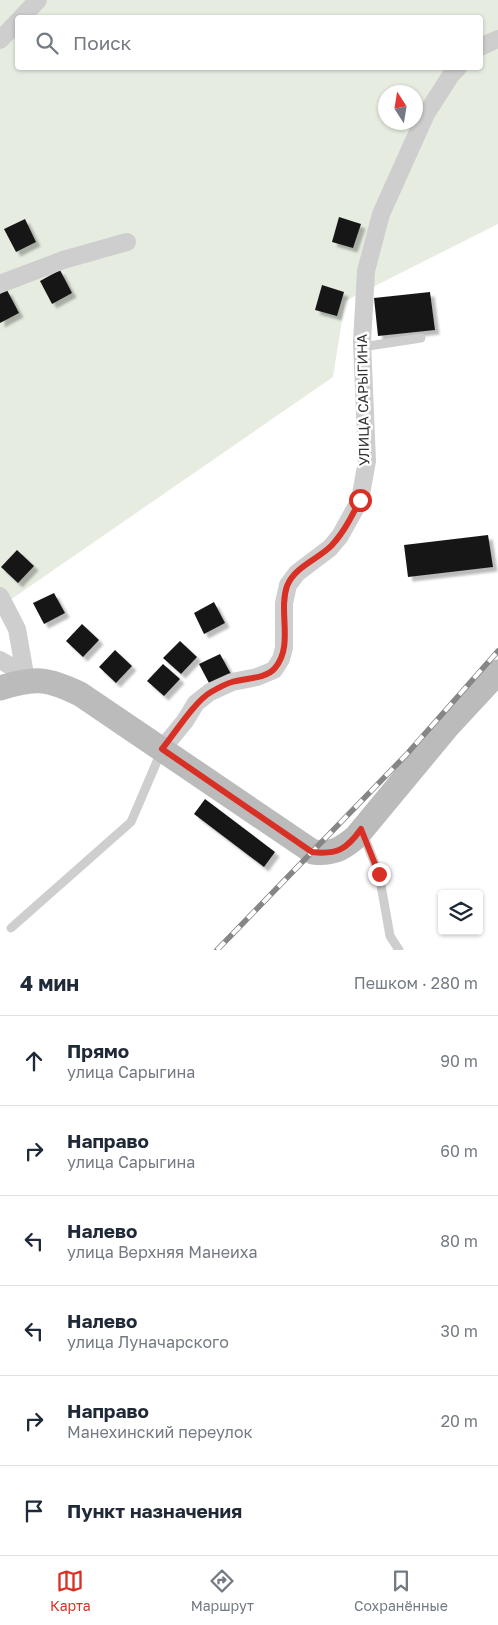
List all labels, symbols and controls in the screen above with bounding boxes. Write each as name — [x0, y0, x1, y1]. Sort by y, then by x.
search box — [15, 15, 483, 70]
icon: search — [33, 29, 61, 57]
text: Поиск — [73, 31, 132, 54]
north arrow — [378, 85, 423, 130]
street label: УЛИЦА САРЫГИНА — [353, 333, 372, 466]
route start — [349, 489, 372, 512]
route end — [368, 863, 391, 886]
map controls — [438, 890, 483, 935]
button: layers — [438, 890, 483, 935]
text: 4 мин — [20, 970, 79, 996]
text: Пешком · 280 m — [354, 973, 478, 993]
text: Прямо — [67, 1039, 129, 1062]
icon: ahead — [20, 1047, 48, 1075]
text: 90 m — [440, 1051, 478, 1071]
text: улица Сарыгина — [67, 1062, 195, 1082]
text: Направо — [67, 1129, 149, 1152]
icon: right — [20, 1137, 48, 1165]
text: 60 m — [440, 1141, 478, 1161]
text: улица Сарыгина — [67, 1152, 195, 1172]
text: Налево — [67, 1219, 137, 1242]
icon: left — [20, 1227, 48, 1255]
text: 80 m — [440, 1231, 478, 1251]
text: улица Верхняя Манеиха — [67, 1242, 257, 1262]
text: Налево — [67, 1309, 137, 1332]
icon: left — [20, 1317, 48, 1345]
text: 30 m — [441, 1321, 478, 1341]
text: улица Луначарского — [67, 1332, 229, 1352]
text: Направо — [67, 1399, 149, 1422]
icon: right — [20, 1407, 48, 1435]
text: 20 m — [441, 1411, 478, 1431]
text: Манехинский переулок — [67, 1422, 253, 1442]
icon: arrive — [20, 1497, 48, 1525]
text: Пункт назначения — [67, 1499, 242, 1522]
tab: Карта — [50, 1567, 91, 1614]
tab: Маршрут — [191, 1567, 254, 1614]
tab: Сохранённые — [354, 1567, 448, 1614]

